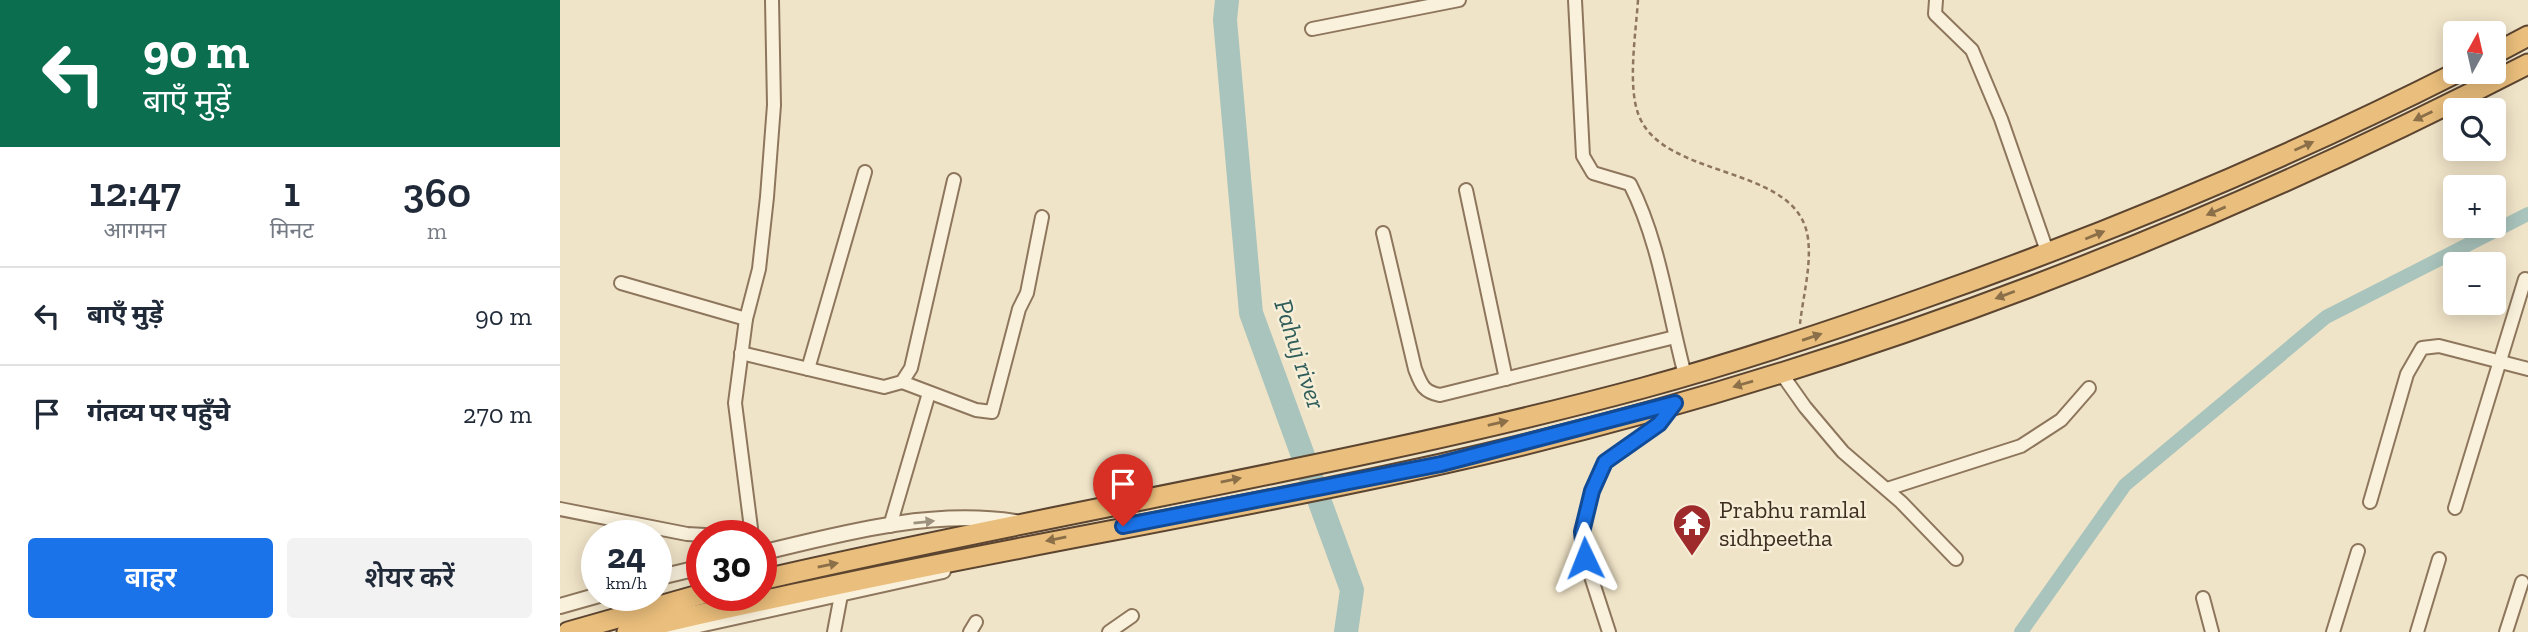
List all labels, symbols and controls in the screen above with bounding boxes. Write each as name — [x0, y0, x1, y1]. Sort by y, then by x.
north arrow — [2443, 21, 2506, 84]
map controls — [2443, 21, 2506, 315]
text: 90 m — [143, 22, 250, 81]
icon: left — [28, 28, 119, 119]
text: बाएँ मुड़ें — [143, 82, 231, 120]
button: search — [2443, 98, 2506, 161]
one-way arrow — [2413, 111, 2433, 122]
one-way arrow — [2294, 140, 2314, 151]
text: 12:47 — [89, 166, 181, 217]
text: 1 — [283, 166, 300, 217]
text: 360 — [403, 167, 471, 218]
button: + — [2443, 175, 2506, 238]
one-way arrow — [2205, 205, 2226, 216]
text: आगमन — [103, 216, 166, 244]
text: मिनट — [270, 216, 314, 244]
text: m — [427, 217, 447, 245]
one-way arrow — [2085, 229, 2106, 240]
button: − — [2443, 252, 2506, 315]
one-way arrow — [1995, 290, 2016, 301]
water label: Pahuj river — [1267, 295, 1333, 413]
icon: left — [28, 297, 66, 335]
text: बाएँ मुड़ें — [87, 298, 163, 330]
text: 90 m — [475, 300, 532, 332]
one-way arrow — [1801, 331, 1822, 342]
one-way arrow — [1733, 379, 1754, 389]
icon: arrive — [28, 395, 66, 433]
text: गंतव्य पर पहुँचे — [87, 396, 230, 428]
text: 270 m — [463, 398, 532, 430]
one-way arrow — [1487, 418, 1509, 429]
pin — [1093, 454, 1153, 526]
icon: arrive — [1104, 465, 1142, 503]
one-way arrow — [1220, 475, 1242, 486]
place label: Prabhu ramlal sidhpeetha — [1719, 495, 1866, 552]
temple icon: Prabhu ramlal sidhpeetha — [1671, 502, 1713, 557]
one-way arrow — [914, 516, 936, 527]
speed limit sign: 30 — [686, 520, 777, 611]
position arrow — [1548, 521, 1622, 595]
one-way arrow — [1045, 534, 1067, 545]
text: 24 — [607, 535, 646, 577]
button: बाहर — [28, 538, 273, 618]
button: शेयर करें — [287, 538, 532, 618]
one-way arrow — [817, 560, 839, 571]
text: km/h — [606, 572, 647, 594]

